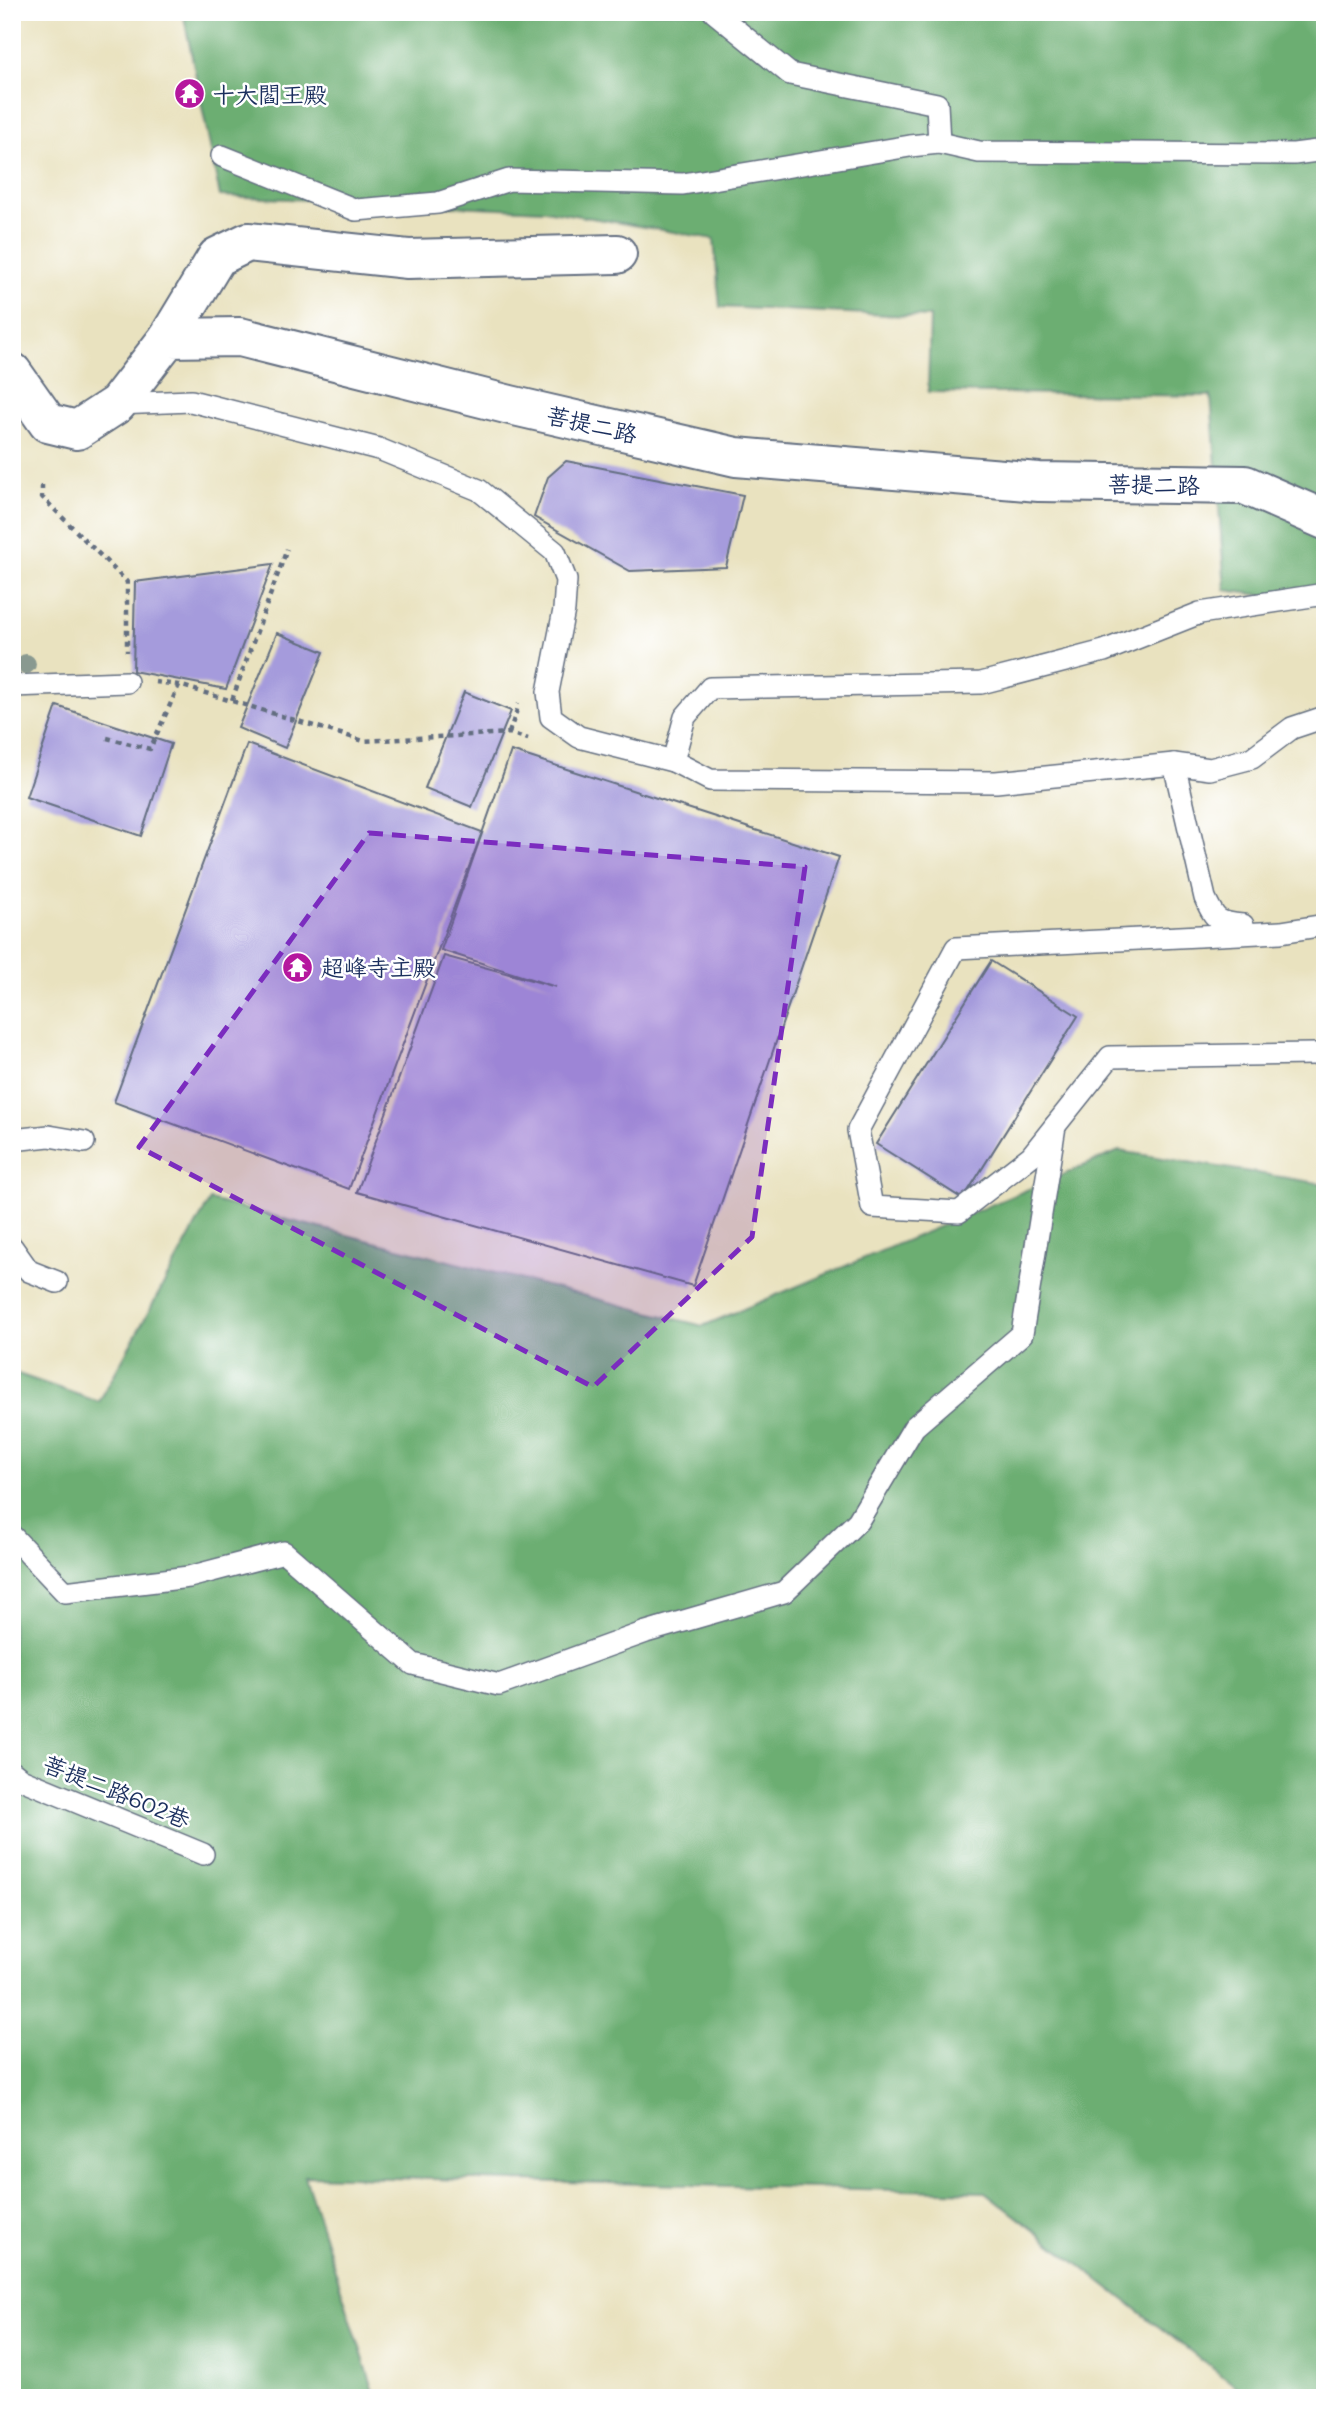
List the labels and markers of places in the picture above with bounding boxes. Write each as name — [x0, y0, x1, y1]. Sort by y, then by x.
temple icon: 十大閻王殿 — [172, 77, 206, 111]
place label: 十大閻王殿 — [212, 79, 327, 109]
temple icon: 超峰寺主殿 — [281, 950, 315, 984]
place label: 超峰寺主殿 — [321, 952, 436, 982]

